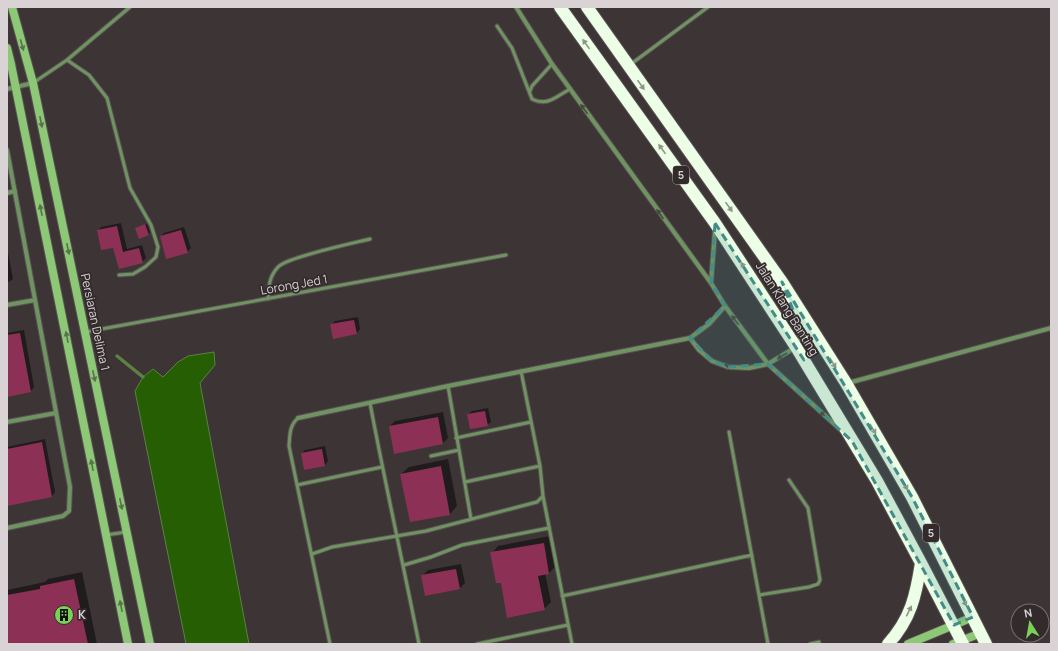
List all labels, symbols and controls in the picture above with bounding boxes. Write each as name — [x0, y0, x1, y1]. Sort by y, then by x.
one-way arrow — [582, 38, 590, 49]
one-way arrow — [19, 39, 25, 51]
one-way arrow — [637, 80, 645, 90]
one-way arrow — [580, 104, 588, 114]
one-way arrow — [39, 116, 45, 128]
one-way arrow — [658, 144, 666, 154]
road number: 5 — [673, 166, 689, 184]
one-way arrow — [725, 202, 733, 213]
one-way arrow — [37, 204, 43, 216]
one-way arrow — [657, 209, 665, 219]
one-way arrow — [65, 243, 71, 255]
street label: Jalan Klang Banting — [752, 259, 823, 359]
one-way arrow — [740, 262, 748, 273]
street label: Lorong Jed 1 — [259, 270, 329, 299]
street label: Persiaran Delima 1 — [77, 272, 114, 372]
one-way arrow — [732, 315, 740, 325]
one-way arrow — [63, 331, 69, 343]
one-way arrow — [776, 352, 788, 359]
one-way arrow — [829, 357, 836, 368]
one-way arrow — [724, 363, 736, 369]
one-way arrow — [92, 370, 98, 382]
one-way arrow — [818, 410, 829, 419]
one-way arrow — [869, 423, 876, 435]
one-way arrow — [89, 458, 95, 471]
one-way arrow — [902, 479, 909, 491]
one-way arrow — [118, 497, 124, 510]
road number: 5 — [923, 524, 939, 542]
one-way arrow — [961, 595, 968, 606]
one-way arrow — [117, 600, 123, 612]
north arrow — [1010, 603, 1050, 643]
building icon: K — [53, 604, 75, 626]
text: N — [1023, 605, 1033, 621]
place label: K — [78, 606, 86, 623]
one-way arrow — [906, 606, 912, 617]

